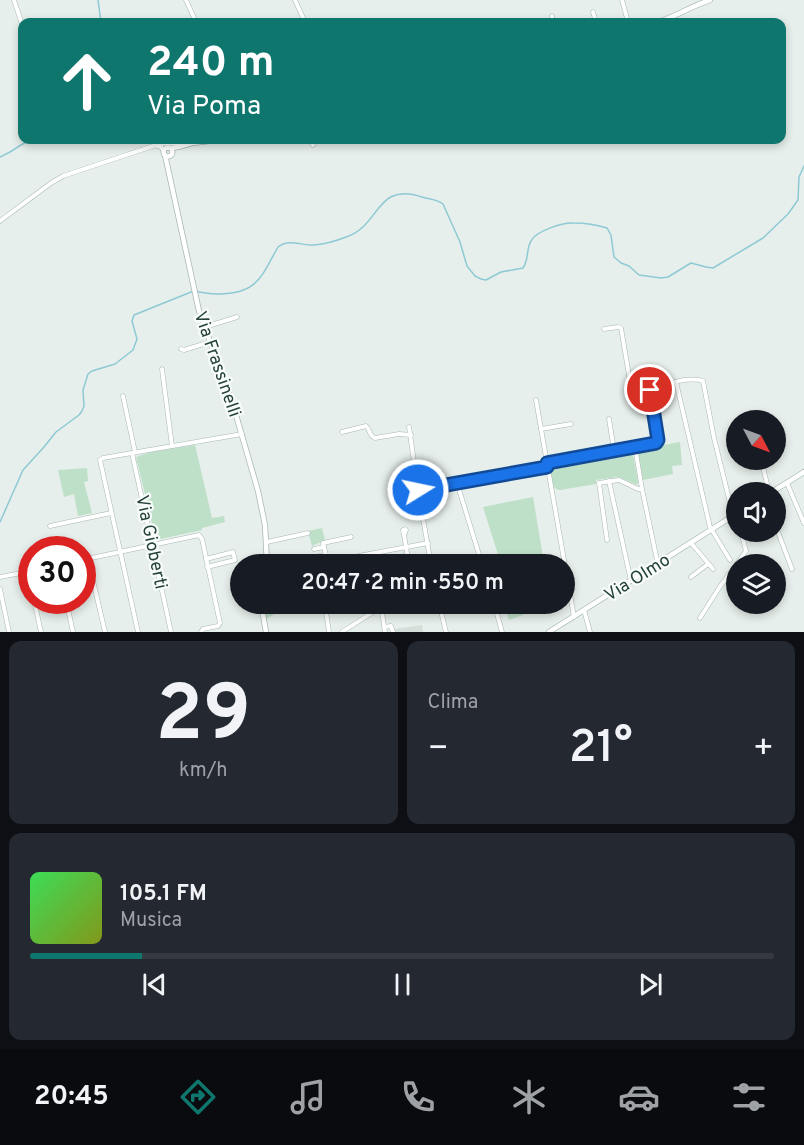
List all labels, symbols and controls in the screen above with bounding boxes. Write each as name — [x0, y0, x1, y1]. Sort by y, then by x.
text: 240 m — [147, 38, 275, 91]
icon: ahead — [48, 42, 126, 120]
text: Via Poma — [147, 90, 261, 124]
street label: Via Frassinelli — [188, 309, 245, 420]
pin — [624, 364, 675, 415]
icon: arrive — [633, 373, 666, 406]
north arrow — [726, 410, 786, 470]
map controls — [726, 410, 786, 614]
position arrow — [386, 458, 450, 522]
button: sound — [726, 482, 786, 542]
street label: Via Gioberti — [129, 493, 172, 591]
speed limit sign: 30 — [18, 536, 96, 614]
street label: Via Olmo — [601, 549, 675, 607]
button: layers — [726, 554, 786, 614]
text: 20:47 · 2 min · 550 m — [301, 570, 504, 597]
text: 29 — [155, 669, 251, 768]
text: Clima — [428, 690, 478, 716]
text: 21° — [569, 721, 633, 778]
text: − — [428, 729, 449, 771]
text: + — [753, 729, 774, 771]
text: km/h — [179, 758, 228, 784]
text: 105.1 FM — [120, 881, 207, 908]
text: Musica — [120, 908, 182, 934]
icon: previous — [138, 968, 171, 1001]
icon: pause — [386, 968, 419, 1001]
icon: next — [634, 968, 667, 1001]
icon: directions — [177, 1076, 219, 1118]
icon: music — [287, 1076, 329, 1118]
icon: phone — [397, 1076, 439, 1118]
icon: climate — [508, 1076, 550, 1118]
icon: car — [618, 1076, 660, 1118]
icon: filters — [728, 1076, 770, 1118]
text: 20:45 — [34, 1080, 109, 1114]

